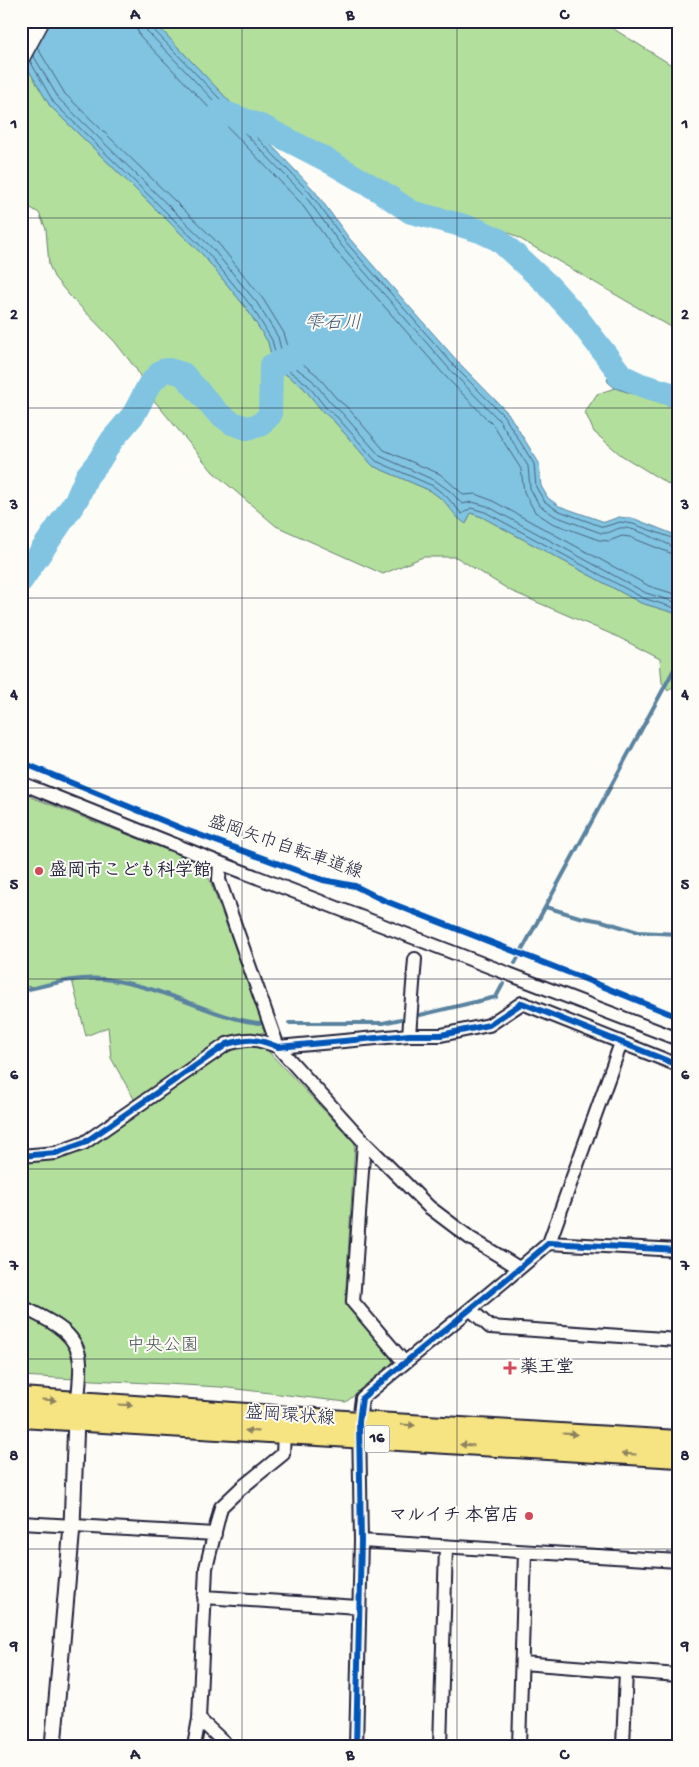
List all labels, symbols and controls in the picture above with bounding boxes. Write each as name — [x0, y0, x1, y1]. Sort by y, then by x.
text: A — [129, 7, 141, 26]
text: B — [345, 7, 355, 26]
text: C — [559, 7, 570, 26]
text: 1 — [10, 116, 17, 135]
text: 1 — [681, 116, 688, 135]
text: 2 — [10, 307, 18, 326]
text: 2 — [681, 307, 689, 326]
water label: 雫石川 — [304, 313, 362, 336]
text: 3 — [9, 497, 18, 516]
text: 3 — [680, 497, 689, 516]
text: 4 — [9, 687, 18, 706]
text: 4 — [680, 687, 689, 706]
street label: 盛岡矢巾自転車道線 — [205, 811, 365, 884]
place label: 盛岡市こども科学館 — [49, 860, 211, 882]
marker: 盛岡市こども科学館 — [33, 865, 45, 877]
text: 5 — [10, 877, 19, 896]
text: 5 — [681, 877, 690, 896]
text: 6 — [10, 1067, 19, 1086]
text: 6 — [681, 1067, 690, 1086]
text: 7 — [9, 1258, 19, 1277]
text: 7 — [680, 1258, 690, 1277]
park label: 中央公園 — [127, 1335, 199, 1357]
place label: 薬王堂 — [520, 1357, 574, 1379]
marker: 薬王堂 — [504, 1362, 516, 1374]
one-way arrow — [41, 1396, 57, 1404]
one-way arrow — [118, 1402, 134, 1410]
street label: 盛岡環状線 — [244, 1402, 336, 1431]
one-way arrow — [400, 1421, 416, 1429]
one-way arrow — [244, 1426, 260, 1434]
road number: 16 — [364, 1426, 390, 1452]
one-way arrow — [563, 1431, 579, 1439]
one-way arrow — [459, 1440, 475, 1448]
text: 8 — [10, 1448, 19, 1467]
text: 8 — [681, 1448, 690, 1467]
one-way arrow — [621, 1450, 637, 1458]
place label: マルイチ 本宮店 — [389, 1505, 519, 1527]
marker: マルイチ 本宮店 — [523, 1510, 535, 1522]
text: 9 — [9, 1638, 18, 1657]
text: 9 — [680, 1638, 689, 1657]
text: A — [129, 1747, 141, 1766]
text: B — [345, 1747, 355, 1766]
text: C — [559, 1747, 570, 1766]

